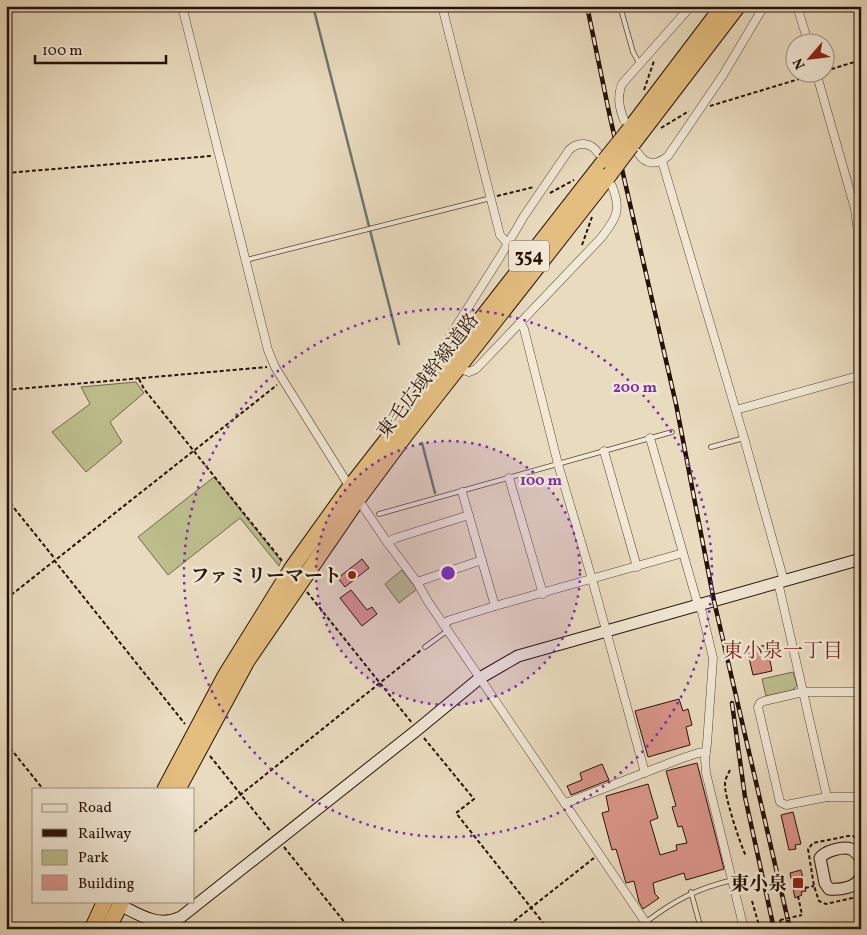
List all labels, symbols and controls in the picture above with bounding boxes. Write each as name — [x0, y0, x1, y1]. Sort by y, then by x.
scale bar — [35, 32, 166, 64]
north arrow — [784, 32, 834, 82]
text: 100 m — [42, 41, 82, 62]
text: N — [789, 54, 811, 72]
road number: 354 — [509, 240, 549, 272]
street label: 東毛広域幹線道路 — [372, 308, 486, 444]
text: 200 m — [613, 378, 657, 399]
text: 100 m — [520, 471, 563, 492]
place label: ファミリーマート — [190, 564, 342, 590]
centre of rings — [439, 564, 457, 582]
marker: ファミリーマート — [346, 569, 358, 581]
district label: 東小泉一丁目 — [723, 638, 843, 666]
legend — [32, 788, 195, 902]
text: Road — [78, 798, 112, 819]
text: Railway — [78, 824, 131, 845]
text: Park — [78, 848, 109, 869]
place label: 東小泉 — [730, 872, 787, 898]
text: Building — [78, 874, 135, 895]
marker: 東小泉 — [791, 876, 805, 890]

